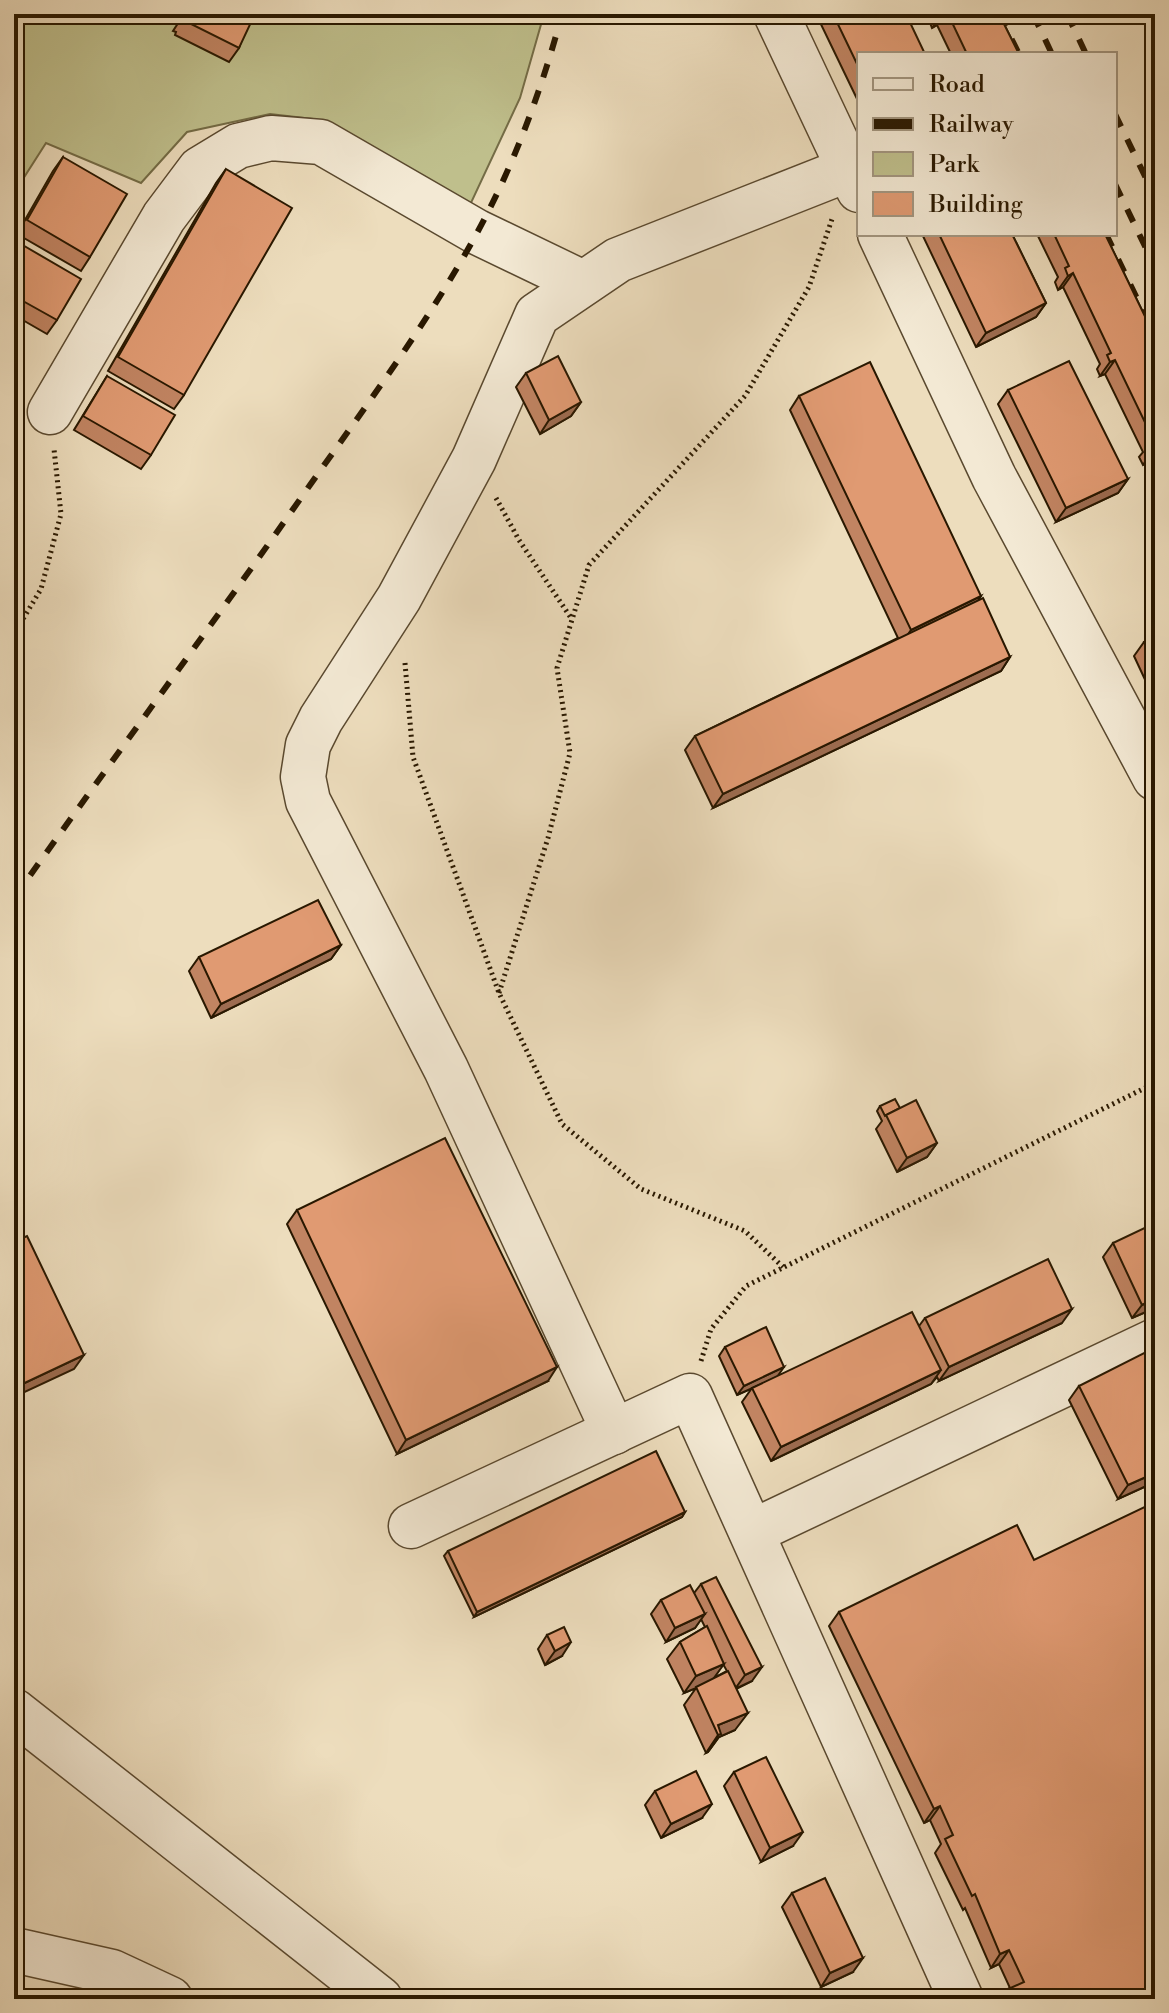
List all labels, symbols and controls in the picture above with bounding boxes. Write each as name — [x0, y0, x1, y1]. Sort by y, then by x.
legend — [857, 52, 1117, 236]
text: Road — [929, 70, 985, 100]
text: Railway — [929, 110, 1014, 140]
text: Park — [929, 150, 980, 180]
text: Building — [928, 190, 1023, 220]

